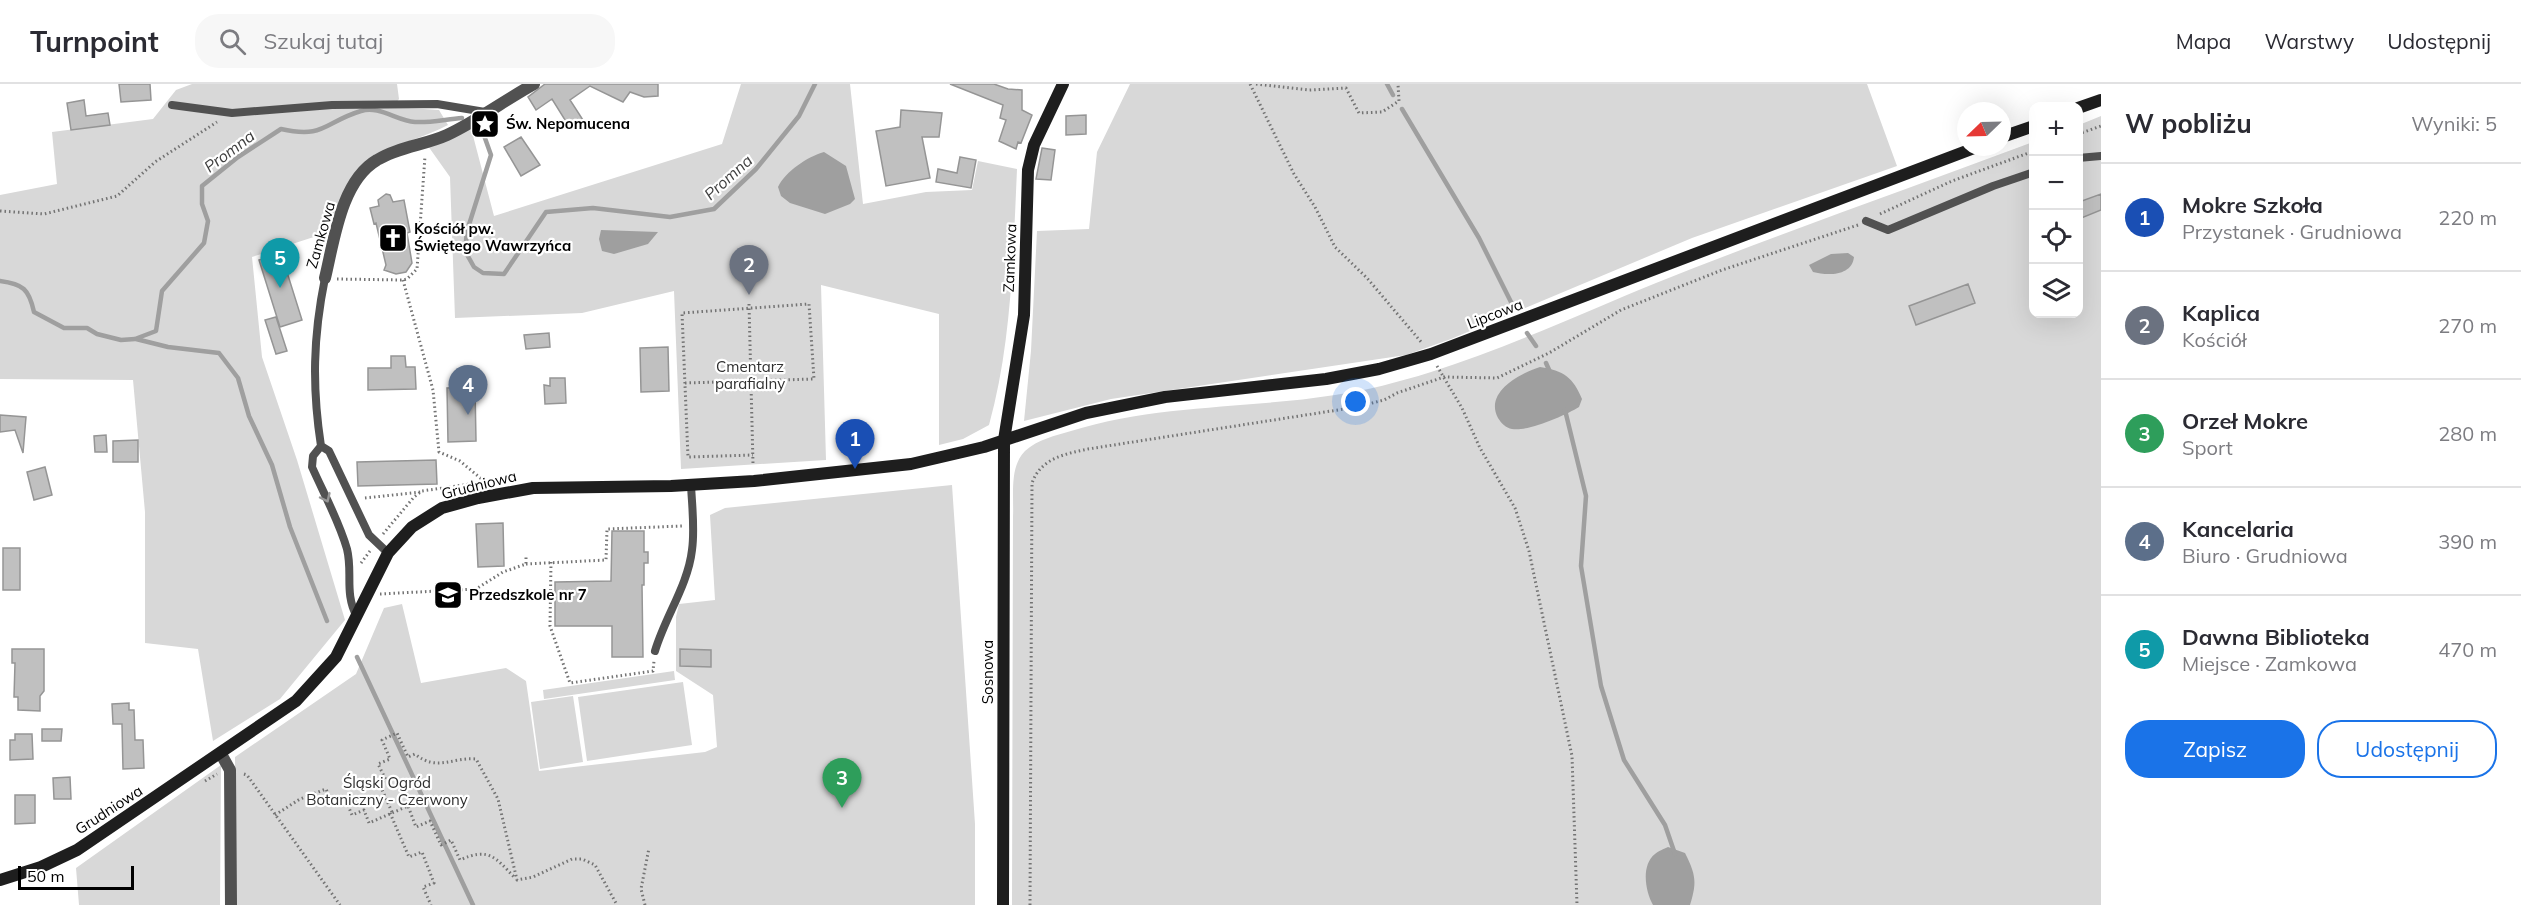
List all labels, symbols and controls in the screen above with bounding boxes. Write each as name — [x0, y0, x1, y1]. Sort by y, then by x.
search box — [195, 14, 615, 68]
text: Turnpoint — [30, 24, 159, 59]
icon: search — [216, 25, 249, 58]
text: Szukaj tutaj — [264, 27, 383, 55]
text: Mapa — [2176, 28, 2231, 54]
text: Warstwy — [2264, 28, 2354, 54]
text: Udostępnij — [2387, 28, 2491, 54]
north arrow — [1957, 102, 2011, 156]
map controls — [2029, 102, 2083, 318]
button: + — [2029, 102, 2083, 156]
text: W pobliżu — [2125, 107, 2252, 140]
place icon: Św. Nepomucena — [469, 108, 501, 140]
text: Wyniki: 5 — [2411, 111, 2497, 136]
place label: Św. Nepomucena — [506, 114, 630, 133]
water label: Promna — [200, 125, 259, 176]
water label: Promna — [700, 150, 757, 204]
button: − — [2029, 156, 2083, 210]
text: Mokre Szkoła — [2182, 191, 2323, 219]
street label: Zamkowa — [302, 199, 339, 271]
text: 1 — [2139, 205, 2151, 230]
text: 220 m — [2438, 205, 2497, 230]
button: locate — [2029, 210, 2083, 264]
place label: Kościół pw. Świętego Wawrzyńca — [414, 219, 571, 255]
text: Przystanek · Grudniowa — [2182, 219, 2402, 244]
church icon: Kościół pw. Świętego Wawrzyńca — [377, 222, 409, 254]
street label: Zamkowa — [999, 223, 1020, 293]
pin: 5 — [260, 238, 300, 288]
pin: 2 — [730, 246, 768, 295]
button: layers — [2029, 264, 2083, 318]
street label: Lipcowa — [1464, 294, 1525, 333]
text: Kaplica — [2182, 299, 2260, 327]
text: 2 — [2139, 313, 2151, 338]
text: 270 m — [2438, 313, 2497, 338]
text: Kościół — [2182, 327, 2247, 352]
park label: Cmentarz parafialny — [715, 357, 785, 393]
pin: 4 — [448, 366, 488, 415]
your location — [1341, 387, 1370, 416]
text: Orzeł Mokre — [2182, 407, 2308, 435]
pin: 1 — [836, 420, 874, 469]
text: 3 — [2139, 421, 2151, 446]
text: 280 m — [2438, 421, 2497, 446]
text: Sport — [2182, 435, 2233, 460]
street label: Grudniowa — [439, 466, 518, 503]
one-way arrow — [318, 492, 330, 503]
text: Kancelaria — [2182, 515, 2294, 543]
text: 4 — [2139, 529, 2151, 554]
text: 390 m — [2438, 529, 2497, 554]
text: Biuro · Grudniowa — [2182, 543, 2348, 568]
school or university icon: Przedszkole nr 7 — [432, 579, 464, 611]
place label: Przedszkole nr 7 — [469, 585, 587, 604]
text: Dawna Biblioteka — [2182, 623, 2370, 651]
text: 5 — [2139, 637, 2151, 662]
text: 470 m — [2438, 637, 2497, 662]
street label: Sosnowa — [978, 640, 997, 704]
text: Miejsce · Zamkowa — [2182, 651, 2357, 676]
button: Zapisz — [2125, 720, 2305, 778]
button: Udostępnij — [2317, 720, 2497, 778]
pin: 3 — [822, 758, 862, 808]
park label: Śląski Ogród Botaniczny - Czerwony — [306, 773, 468, 809]
street label: Grudniowa — [71, 781, 146, 838]
scale bar — [18, 863, 134, 890]
text: 50 m — [27, 866, 64, 886]

